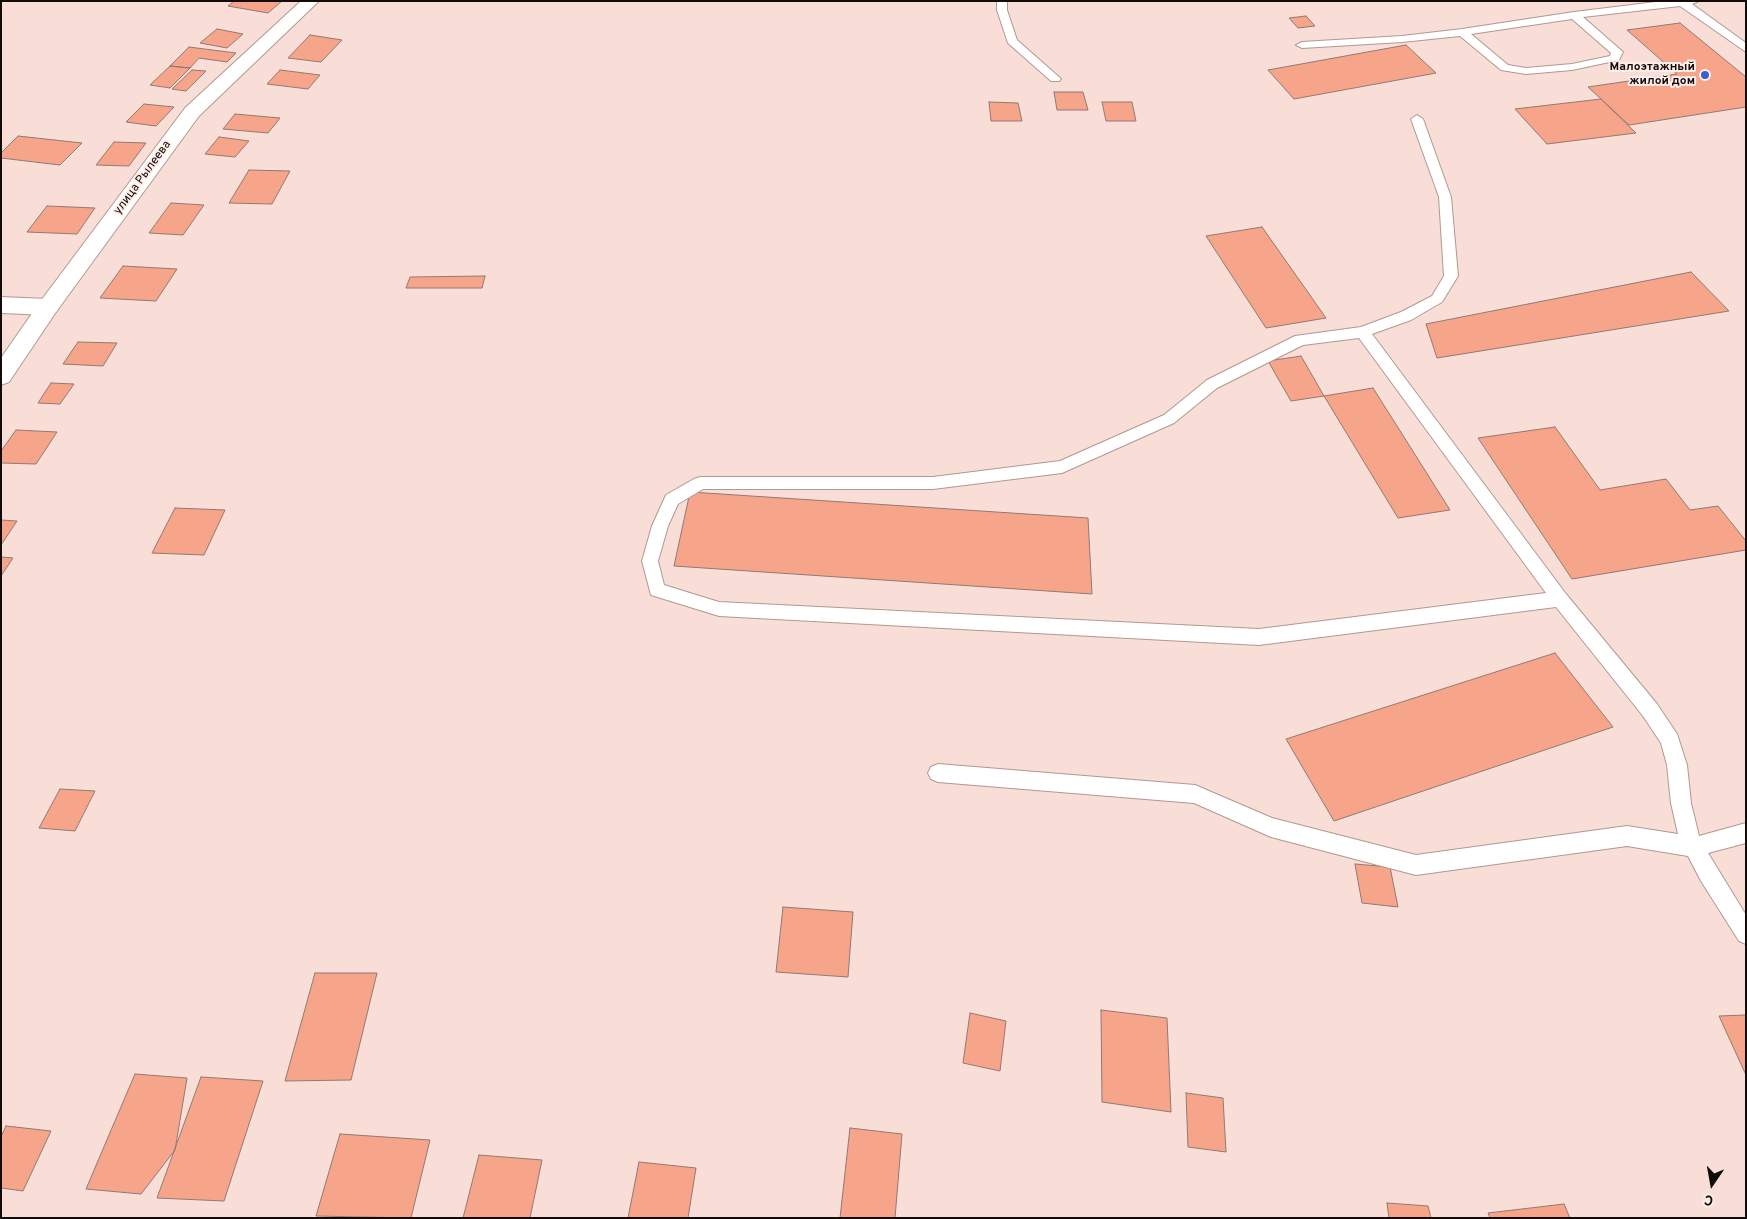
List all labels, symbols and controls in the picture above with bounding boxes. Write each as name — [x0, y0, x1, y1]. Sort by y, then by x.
place label: Малоэтажный жилой дом — [1609, 61, 1695, 89]
marker: Малоэтажный жилой дом — [1699, 69, 1711, 81]
street label: улица Рылеева — [111, 138, 175, 218]
north arrow — [1687, 1159, 1737, 1209]
text: С — [1703, 1190, 1715, 1208]

